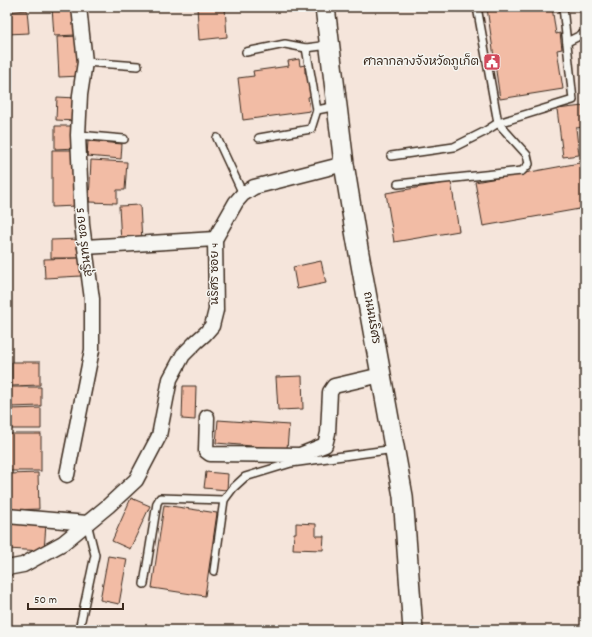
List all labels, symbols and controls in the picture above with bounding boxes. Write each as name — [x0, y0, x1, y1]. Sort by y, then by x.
public building icon: ศาลากลางจังหวัดภูเก็ต — [482, 52, 502, 72]
place label: ศาลากลางจังหวัดภูเก็ต — [363, 53, 479, 71]
street label: สุรินทร์ ซอย 5 — [71, 206, 98, 278]
street label: นริศร ซอย 4 — [207, 243, 224, 305]
street label: ถนนนริศร — [358, 290, 384, 346]
scale bar — [28, 585, 123, 611]
text: 50 m — [34, 592, 57, 609]

